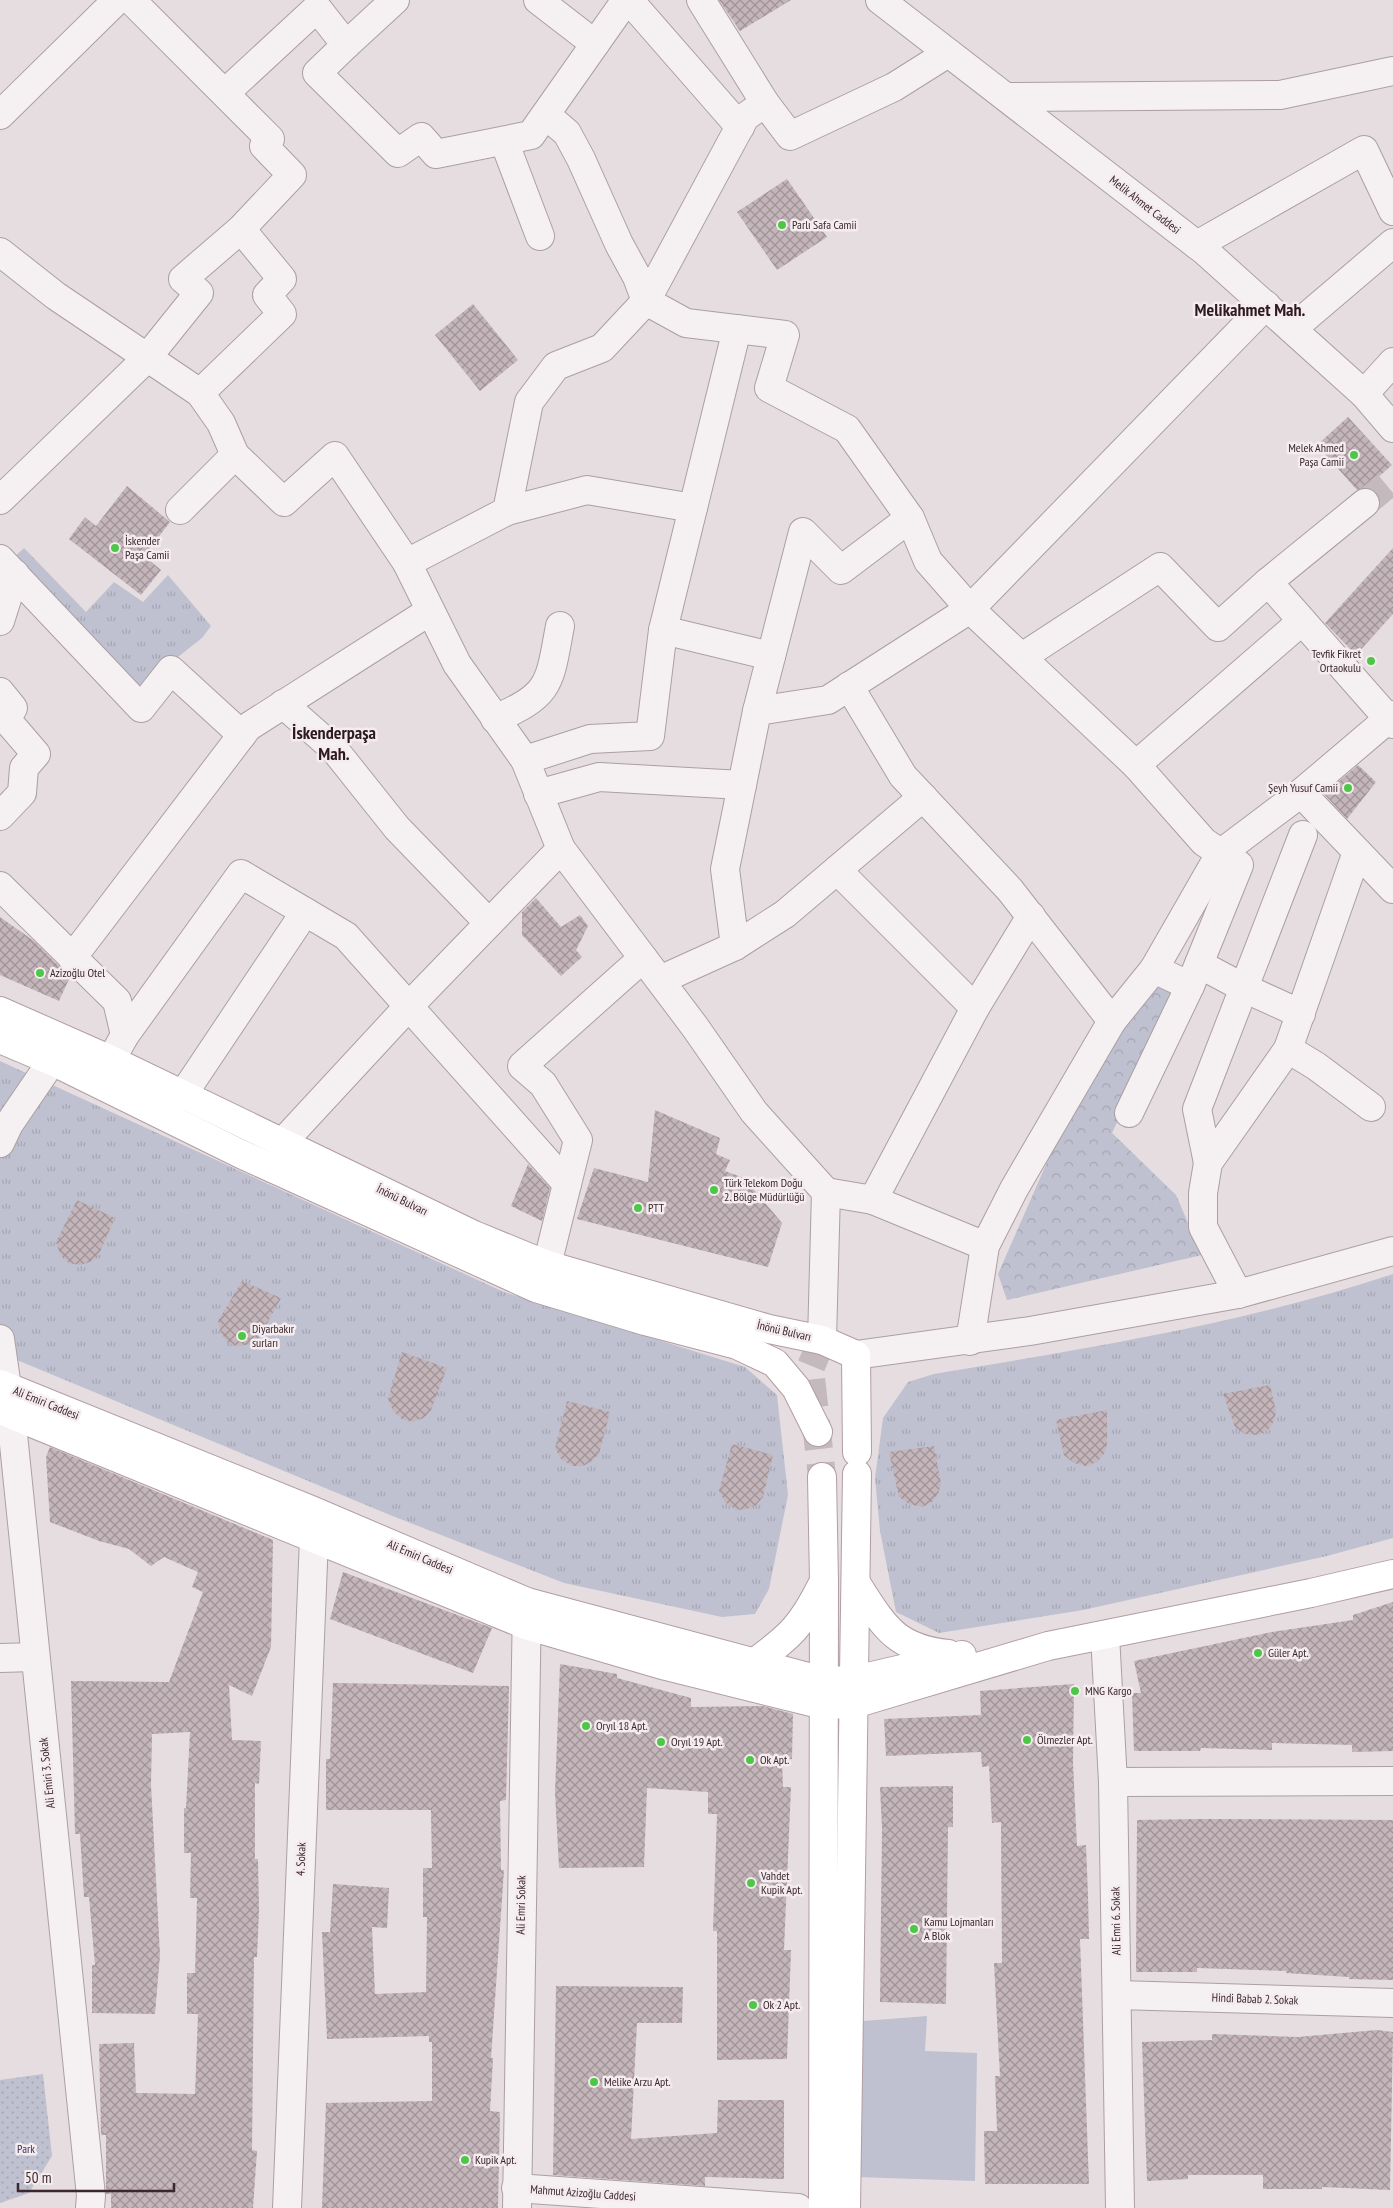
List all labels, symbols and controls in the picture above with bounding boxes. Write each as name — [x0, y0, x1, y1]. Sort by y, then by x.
street label: Melik Ahmet Caddesi — [1107, 172, 1184, 237]
place label: Parlı Safa Camii — [792, 217, 857, 232]
marker: Parlı Safa Camii — [776, 219, 788, 231]
district label: Melikahmet Mah. — [1195, 298, 1306, 321]
place label: Melek Ahmed Paşa Camii — [1288, 440, 1344, 469]
marker: Melek Ahmed Paşa Camii — [1348, 449, 1360, 461]
place label: İskender Paşa Camii — [125, 533, 169, 562]
marker: İskender Paşa Camii — [109, 542, 121, 554]
place label: Tevfik Fikret Ortaokulu — [1312, 646, 1362, 675]
marker: Tevfik Fikret Ortaokulu — [1365, 655, 1377, 667]
district label: İskenderpaşa Mah. — [292, 721, 376, 765]
place label: Şeyh Yusuf Camii — [1268, 780, 1338, 795]
marker: Şeyh Yusuf Camii — [1342, 782, 1354, 794]
place label: Azizoğlu Otel — [50, 965, 105, 980]
marker: Azizoğlu Otel — [34, 967, 46, 979]
place label: Türk Telekom Doğu 2. Bölge Müdürlüğü — [724, 1175, 805, 1204]
street label: İnönü Bulvarı — [374, 1181, 430, 1218]
marker: Türk Telekom Doğu 2. Bölge Müdürlüğü — [708, 1184, 720, 1196]
place label: PTT — [648, 1200, 665, 1215]
marker: PTT — [632, 1202, 644, 1214]
street label: İnönü Bulvarı — [755, 1317, 813, 1344]
place label: Diyarbakır surları — [252, 1321, 295, 1350]
marker: Diyarbakır surları — [236, 1330, 248, 1342]
street label: Ali Emiri Caddesi — [11, 1383, 81, 1423]
street label: Ali Emiri Caddesi — [385, 1536, 455, 1577]
place label: Güler Apt. — [1268, 1645, 1309, 1660]
marker: Güler Apt. — [1252, 1647, 1264, 1659]
place label: MNG Kargo — [1085, 1683, 1132, 1698]
marker: MNG Kargo — [1069, 1685, 1081, 1697]
place label: Oryıl 18 Apt. — [596, 1718, 648, 1733]
marker: Oryıl 18 Apt. — [580, 1720, 592, 1732]
place label: Ölmezler Apt. — [1037, 1732, 1093, 1747]
place label: Oryıl 19 Apt. — [671, 1734, 723, 1749]
marker: Ölmezler Apt. — [1021, 1734, 1033, 1746]
street label: Ali Emiri 3. Sokak — [35, 1736, 58, 1809]
marker: Oryıl 19 Apt. — [655, 1736, 667, 1748]
place label: Ok Apt. — [760, 1752, 790, 1767]
marker: Ok Apt. — [744, 1754, 756, 1766]
street label: 4. Sokak — [292, 1842, 309, 1876]
place label: Vahdet Kupik Apt. — [760, 1868, 803, 1897]
street label: Ali Emri Sokak — [512, 1875, 529, 1935]
marker: Vahdet Kupik Apt. — [745, 1877, 757, 1889]
street label: Ali Emri 6. Sokak — [1107, 1886, 1124, 1956]
place label: Kamu Lojmanları A Blok — [924, 1914, 994, 1943]
marker: Kamu Lojmanları A Blok — [908, 1923, 920, 1935]
street label: Hindi Babab 2. Sokak — [1211, 1989, 1299, 2008]
place label: Ok 2 Apt. — [763, 1997, 800, 2012]
marker: Ok 2 Apt. — [747, 1999, 759, 2011]
place label: Melike Arzu Apt. — [604, 2074, 671, 2089]
marker: Melike Arzu Apt. — [588, 2076, 600, 2088]
park label: Park — [17, 2141, 35, 2156]
place label: Kupik Apt. — [475, 2152, 517, 2167]
marker: Kupik Apt. — [459, 2154, 471, 2166]
scale bar — [18, 2160, 174, 2192]
text: 50 m — [25, 2168, 51, 2187]
street label: Mahmut Azizoğlu Caddesi — [530, 2181, 636, 2204]

